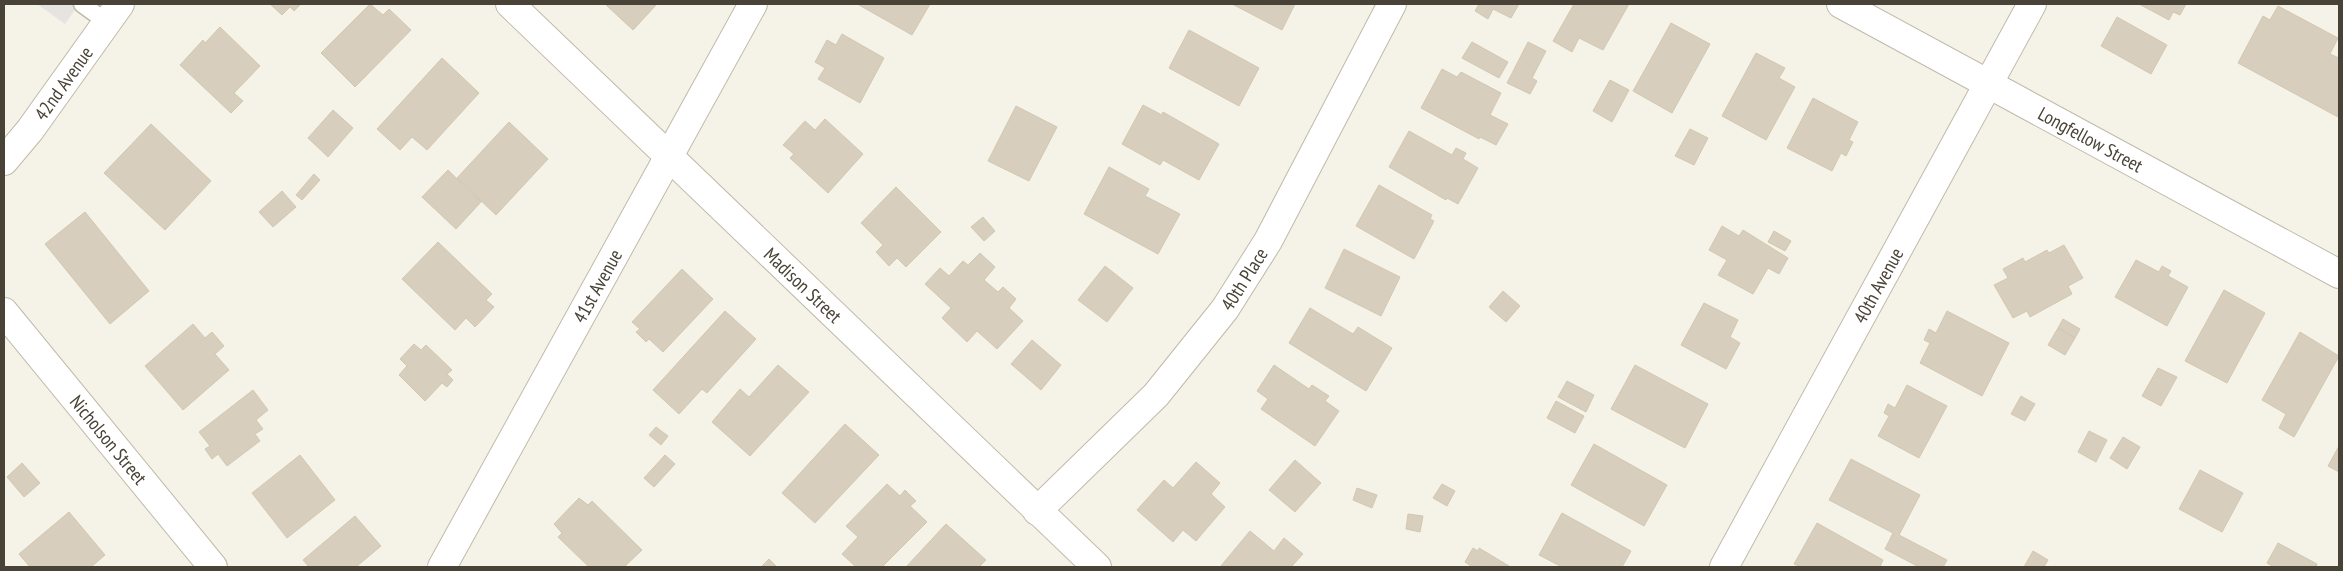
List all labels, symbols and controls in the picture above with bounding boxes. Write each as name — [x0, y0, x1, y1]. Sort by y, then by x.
street label: 42nd Avenue — [29, 41, 98, 125]
street label: Longfellow Street — [2034, 101, 2148, 178]
street label: Madison Street — [759, 242, 847, 328]
street label: 40th Place — [1215, 243, 1273, 315]
street label: 40th Avenue — [1848, 243, 1908, 327]
street label: 41st Avenue — [567, 245, 627, 327]
street label: Nicholson Street — [65, 390, 153, 490]

